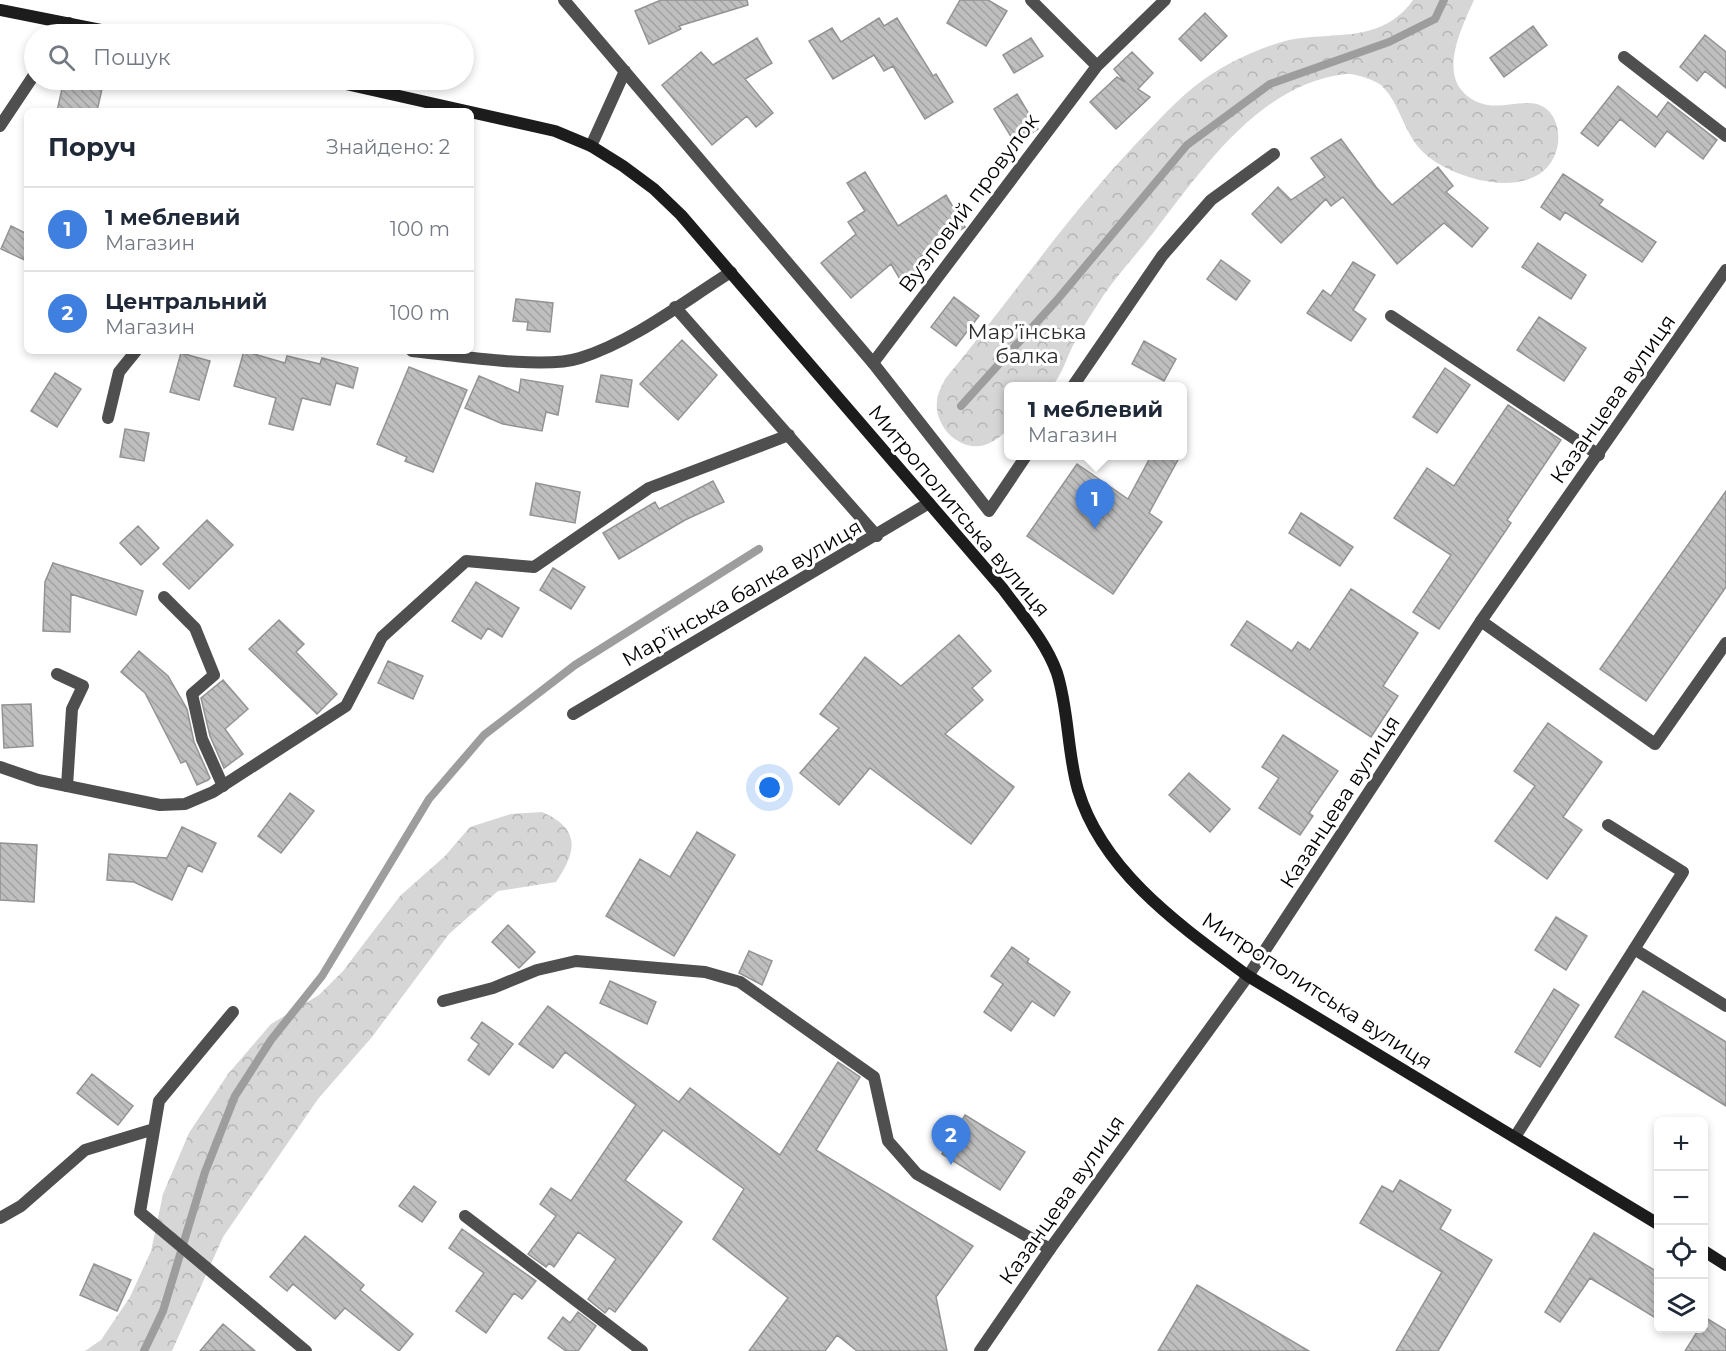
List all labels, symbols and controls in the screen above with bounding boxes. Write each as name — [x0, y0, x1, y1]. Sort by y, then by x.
search box — [24, 24, 474, 90]
icon: search — [45, 41, 78, 74]
text: Пошук — [93, 44, 171, 71]
street label: Вузловий провулок — [893, 108, 1044, 297]
text: Поруч — [48, 131, 136, 163]
text: Знайдено: 2 — [326, 135, 450, 159]
text: 1 меблевий — [105, 204, 240, 231]
text: 1 — [64, 217, 71, 241]
text: 100 m — [390, 217, 450, 241]
text: Магазин — [105, 231, 195, 255]
text: Центральний — [105, 288, 267, 315]
text: 2 — [62, 301, 73, 325]
text: 100 m — [390, 301, 450, 325]
street label: Казанцева вулиця — [1545, 309, 1680, 488]
text: Магазин — [105, 315, 195, 339]
park label: Мар’їнська балка — [968, 319, 1086, 368]
popup — [1004, 382, 1187, 460]
text: 1 меблевий — [1028, 396, 1163, 423]
street label: Митрополитська вулиця — [863, 400, 1055, 622]
text: Магазин — [1028, 423, 1118, 447]
pin: 1 — [1076, 480, 1114, 529]
street label: Мар’їнська балка вулиця — [618, 514, 866, 671]
street label: Казанцева вулиця — [1274, 711, 1405, 893]
your location — [755, 773, 784, 802]
street label: Митрополитська вулиця — [1198, 907, 1437, 1074]
street label: Казанцева вулиця — [994, 1110, 1129, 1289]
pin: 2 — [932, 1116, 970, 1165]
map controls — [1654, 1117, 1708, 1333]
button: + — [1654, 1117, 1708, 1171]
button: − — [1654, 1171, 1708, 1225]
button: locate — [1654, 1225, 1708, 1279]
button: layers — [1654, 1279, 1708, 1333]

